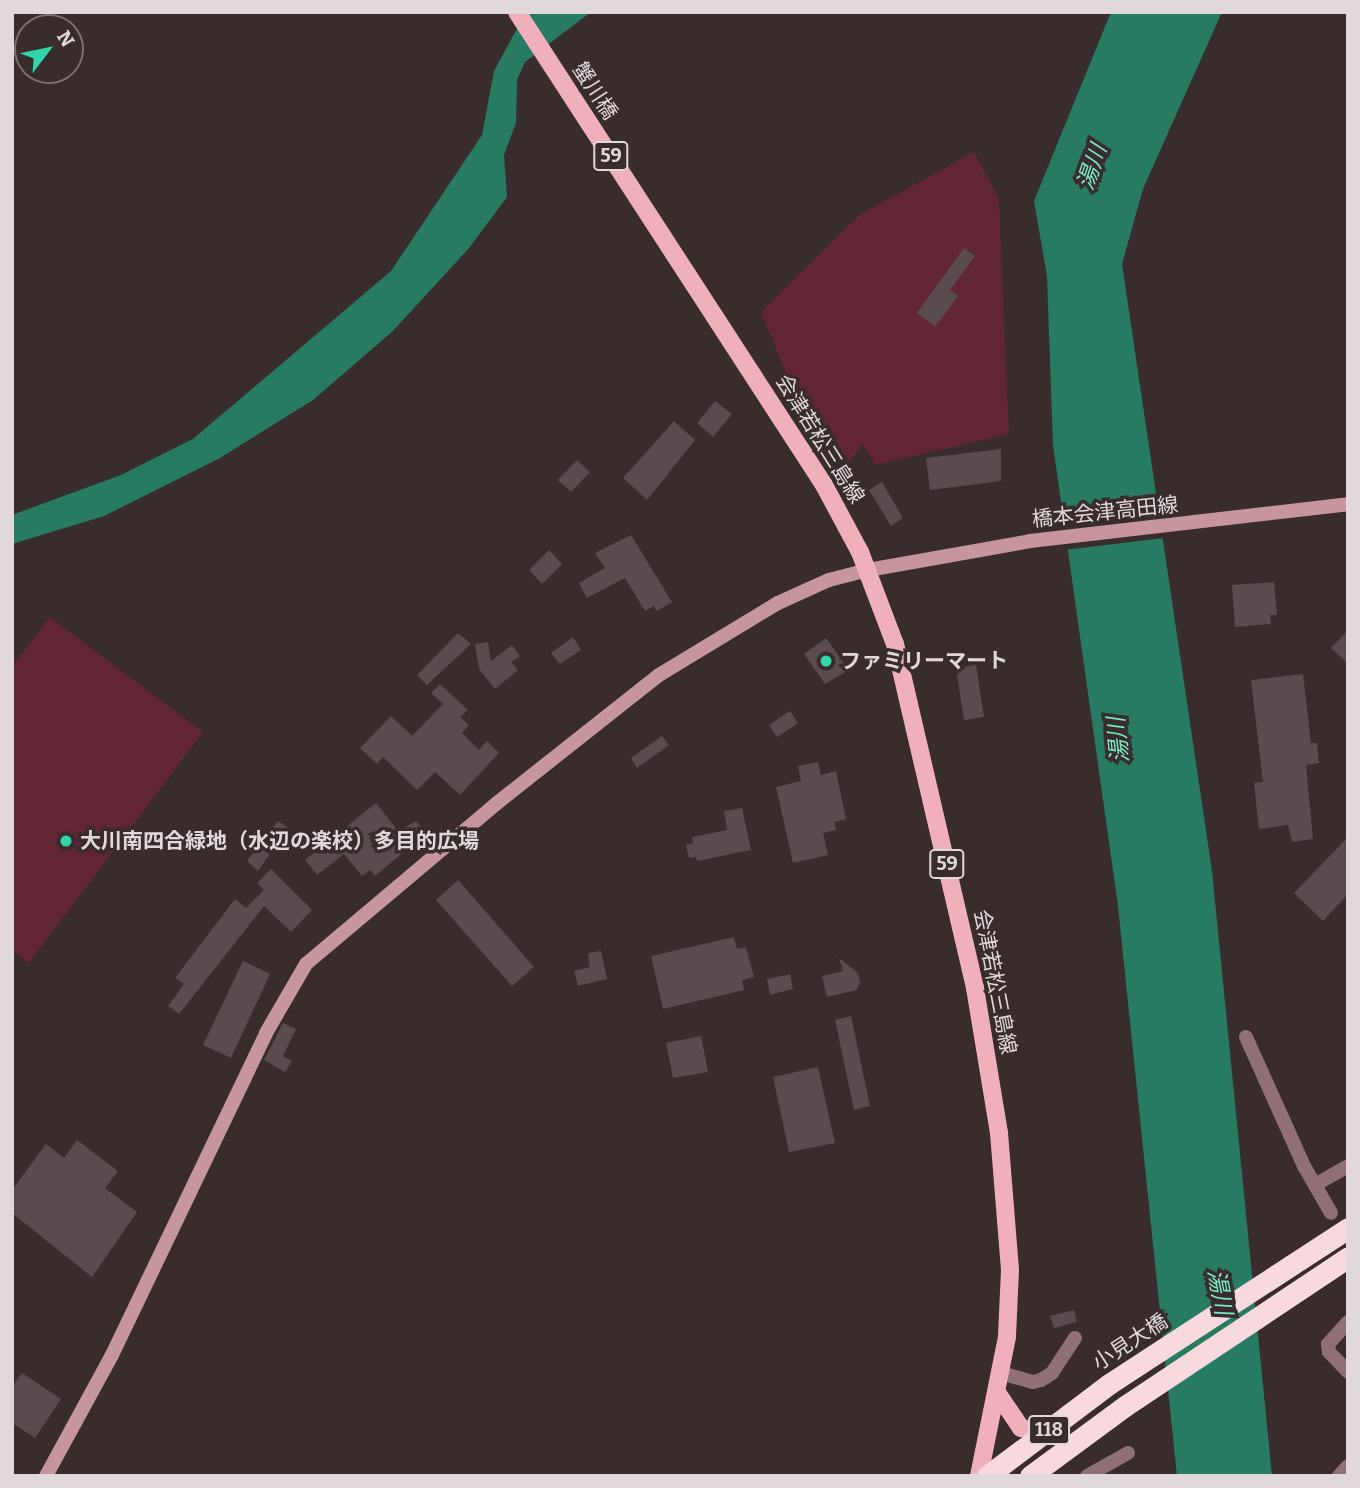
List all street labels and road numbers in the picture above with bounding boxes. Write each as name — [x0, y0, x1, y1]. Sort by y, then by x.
street label: 蟹川橋 — [567, 58, 623, 124]
road number: 59 — [592, 140, 630, 172]
street label: 会津若松三島線 — [770, 370, 870, 508]
street label: 橋本会津高田線 — [1031, 492, 1179, 532]
road number: 59 — [928, 848, 966, 880]
street label: 会津若松三島線 — [969, 907, 1021, 1057]
street label: 小見大橋 — [1088, 1309, 1172, 1375]
road number: 118 — [1028, 1414, 1070, 1446]

